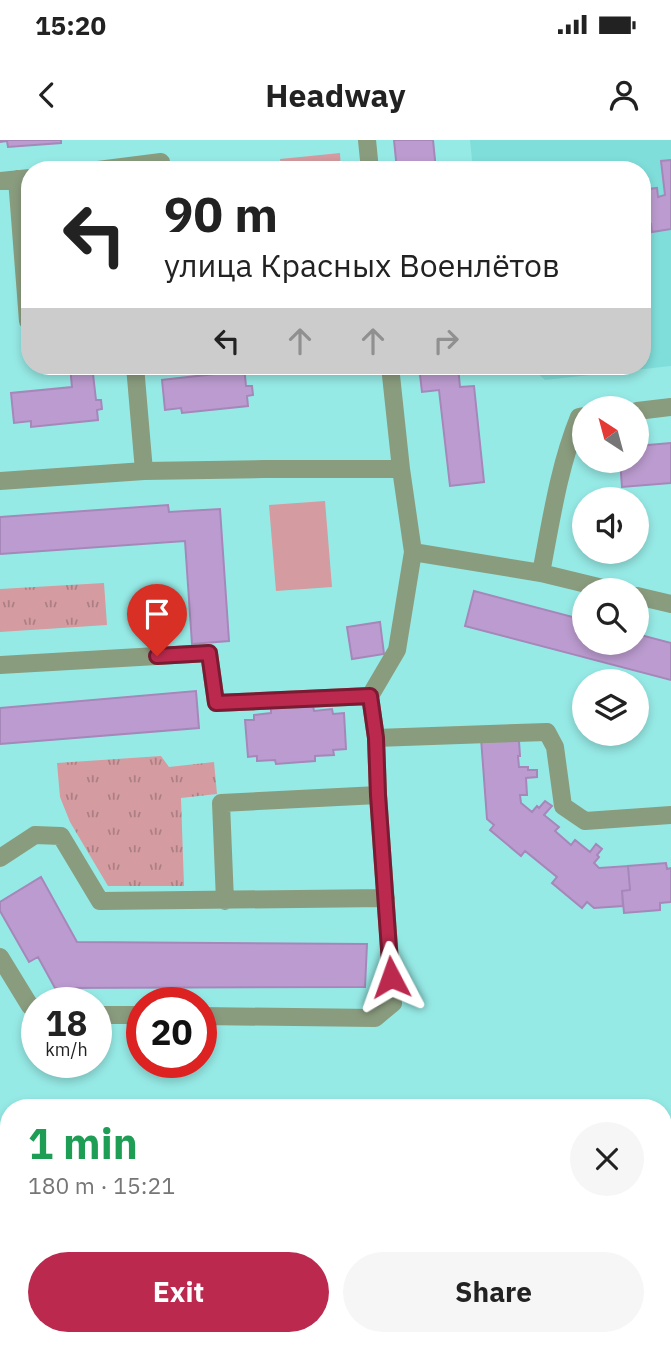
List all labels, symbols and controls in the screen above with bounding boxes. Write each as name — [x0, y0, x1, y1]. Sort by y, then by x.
text: 15:20 — [35, 8, 106, 42]
text: Headway — [265, 74, 406, 116]
icon: back — [28, 76, 66, 114]
icon: person — [605, 76, 643, 114]
text: 90 m — [164, 182, 278, 245]
icon: left — [49, 189, 140, 280]
text: улица Красных Военлётов — [164, 244, 560, 286]
icon: left — [208, 322, 246, 360]
icon: ahead — [281, 322, 319, 360]
icon: ahead — [354, 322, 392, 360]
icon: right — [427, 322, 465, 360]
north arrow — [572, 396, 649, 472]
map controls — [572, 396, 649, 746]
button: sound — [572, 487, 649, 564]
button: search — [572, 578, 649, 655]
pin — [127, 584, 187, 656]
icon: arrive — [138, 595, 176, 633]
button: layers — [572, 669, 649, 746]
position arrow — [354, 940, 428, 1014]
speed limit sign: 20 — [126, 987, 217, 1078]
text: 18 — [45, 1000, 88, 1046]
text: km/h — [45, 1038, 88, 1061]
text: 1 min — [28, 1116, 138, 1171]
button: close — [570, 1122, 644, 1196]
text: 180 m · 15:21 — [28, 1170, 175, 1200]
button: Exit — [28, 1252, 329, 1332]
button: Share — [343, 1252, 644, 1332]

